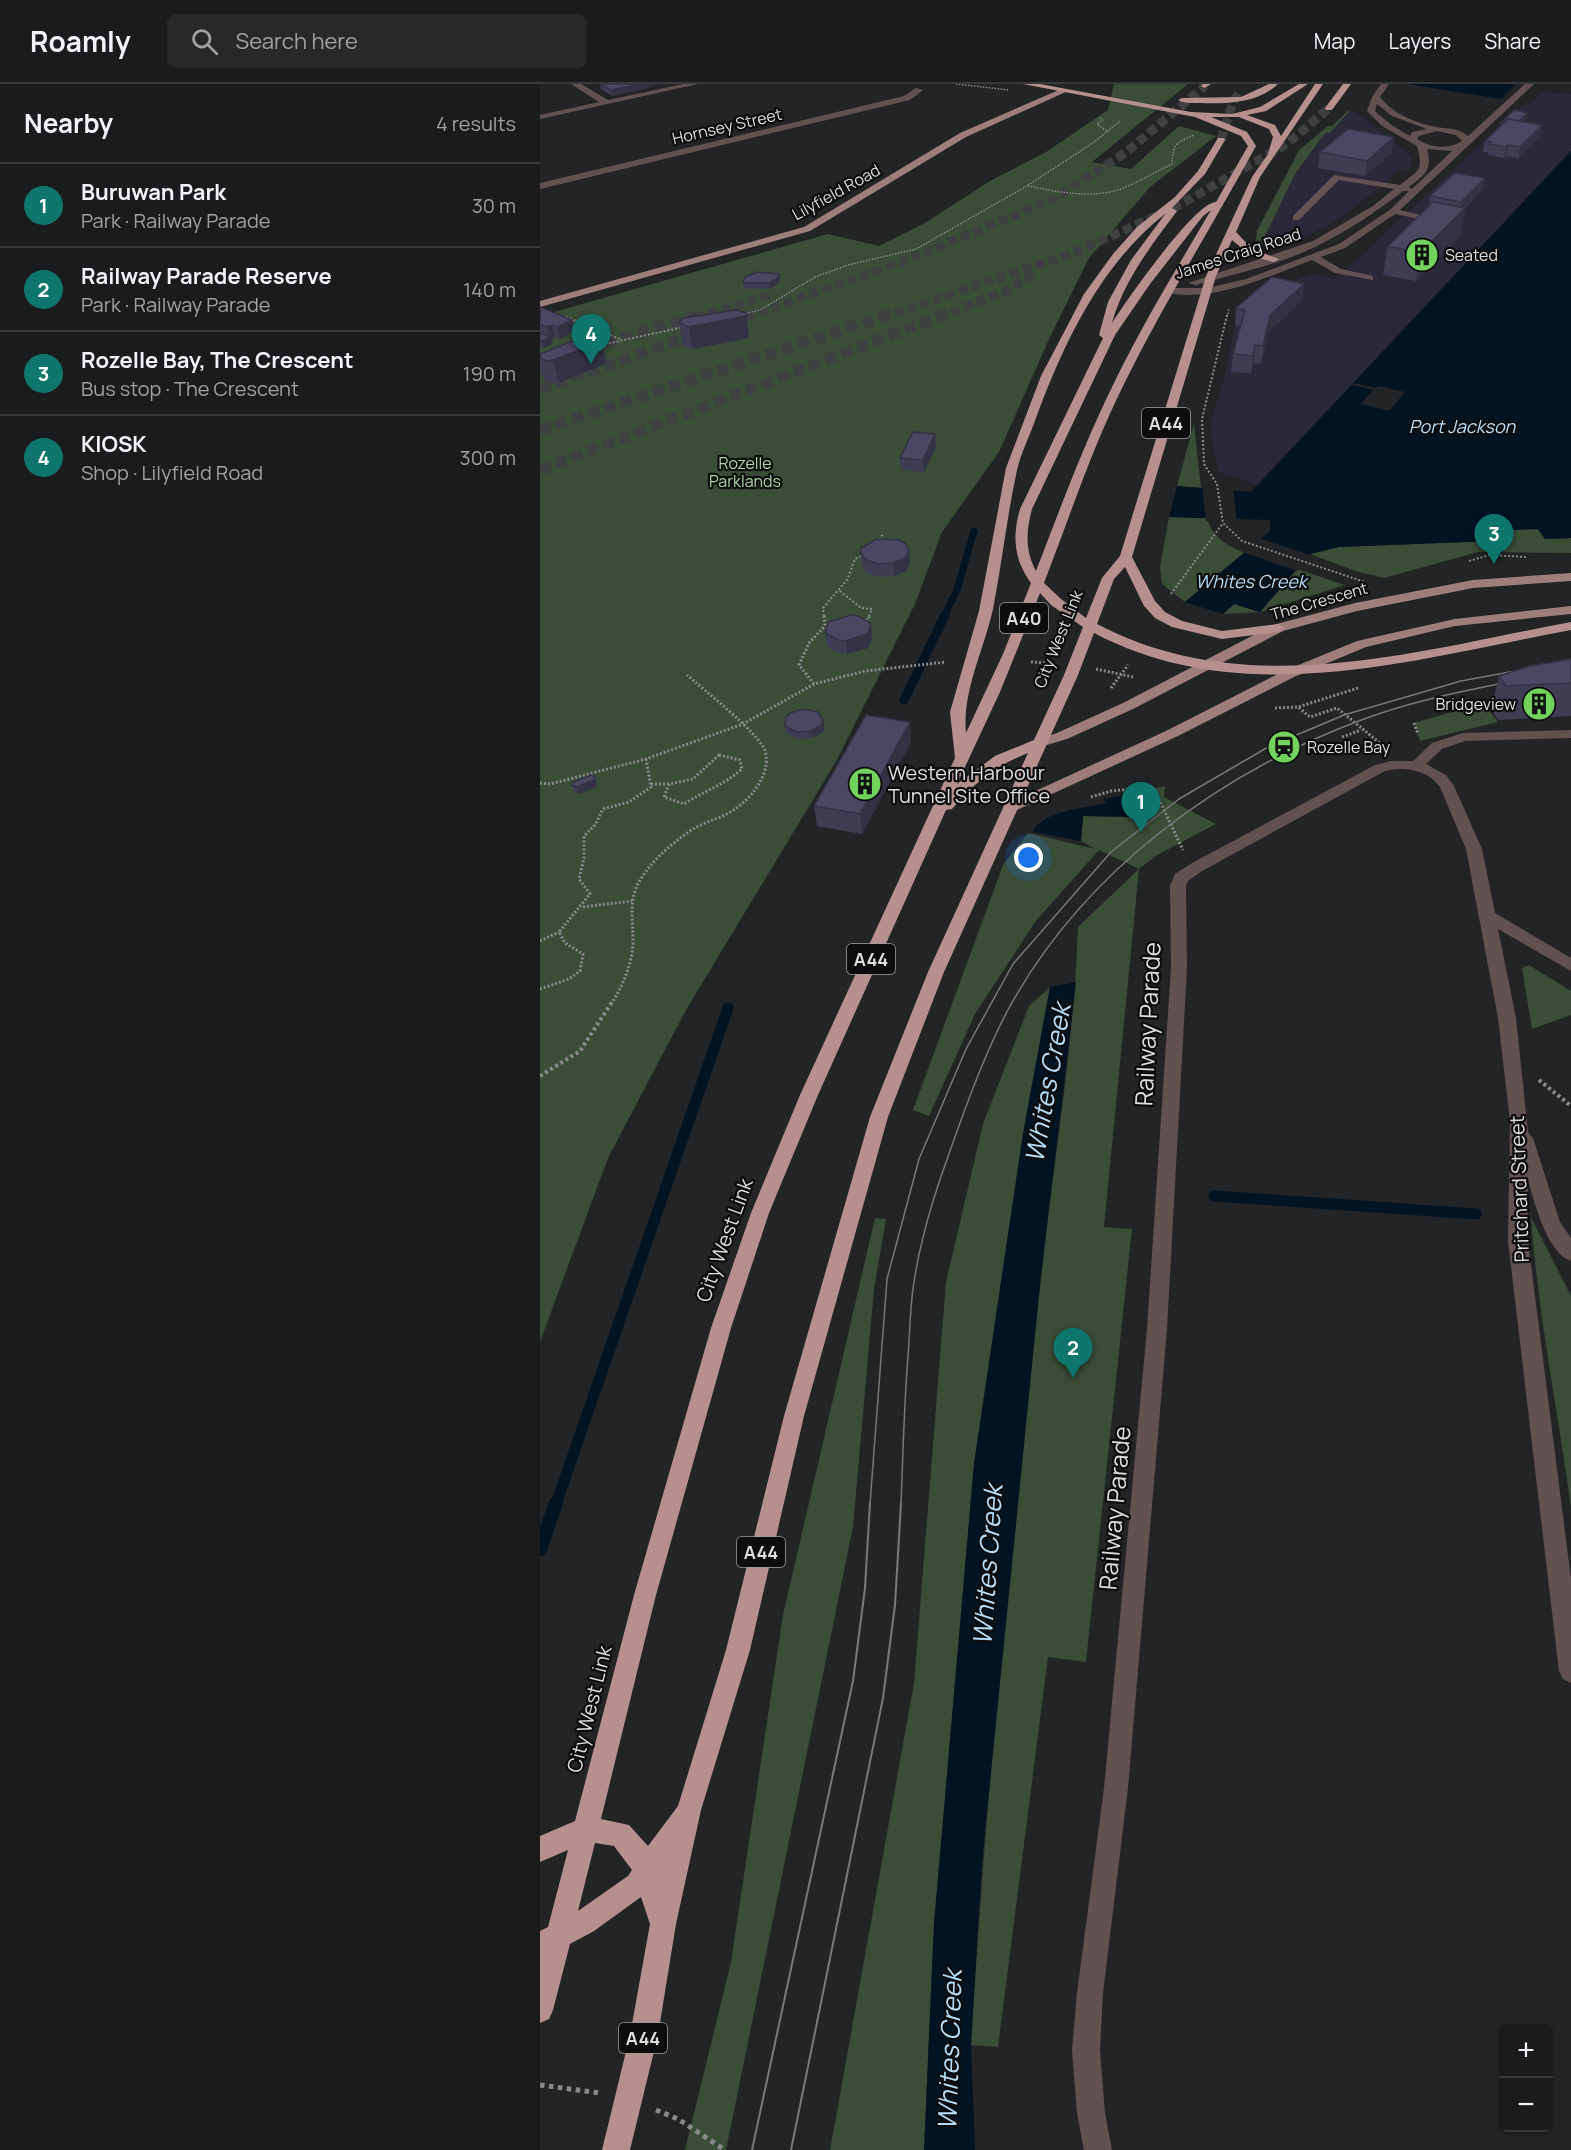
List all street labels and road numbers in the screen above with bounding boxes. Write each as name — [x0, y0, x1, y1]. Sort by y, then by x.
street label: Hornsey Street — [670, 103, 784, 149]
street label: Lilyfield Road — [788, 159, 884, 225]
street label: James Craig Road — [1172, 222, 1304, 284]
road number: A44 — [1142, 408, 1190, 438]
street label: The Crescent — [1268, 577, 1370, 625]
street label: City West Link — [1028, 586, 1088, 691]
road number: A40 — [1000, 603, 1048, 633]
street label: Railway Parade — [1126, 941, 1168, 1107]
road number: A44 — [847, 944, 895, 974]
street label: Pritchard Street — [1503, 1115, 1535, 1263]
street label: City West Link — [689, 1173, 759, 1306]
street label: Railway Parade — [1090, 1425, 1138, 1591]
road number: A44 — [737, 1537, 785, 1567]
street label: City West Link — [560, 1642, 618, 1775]
road number: A44 — [619, 2023, 667, 2053]

